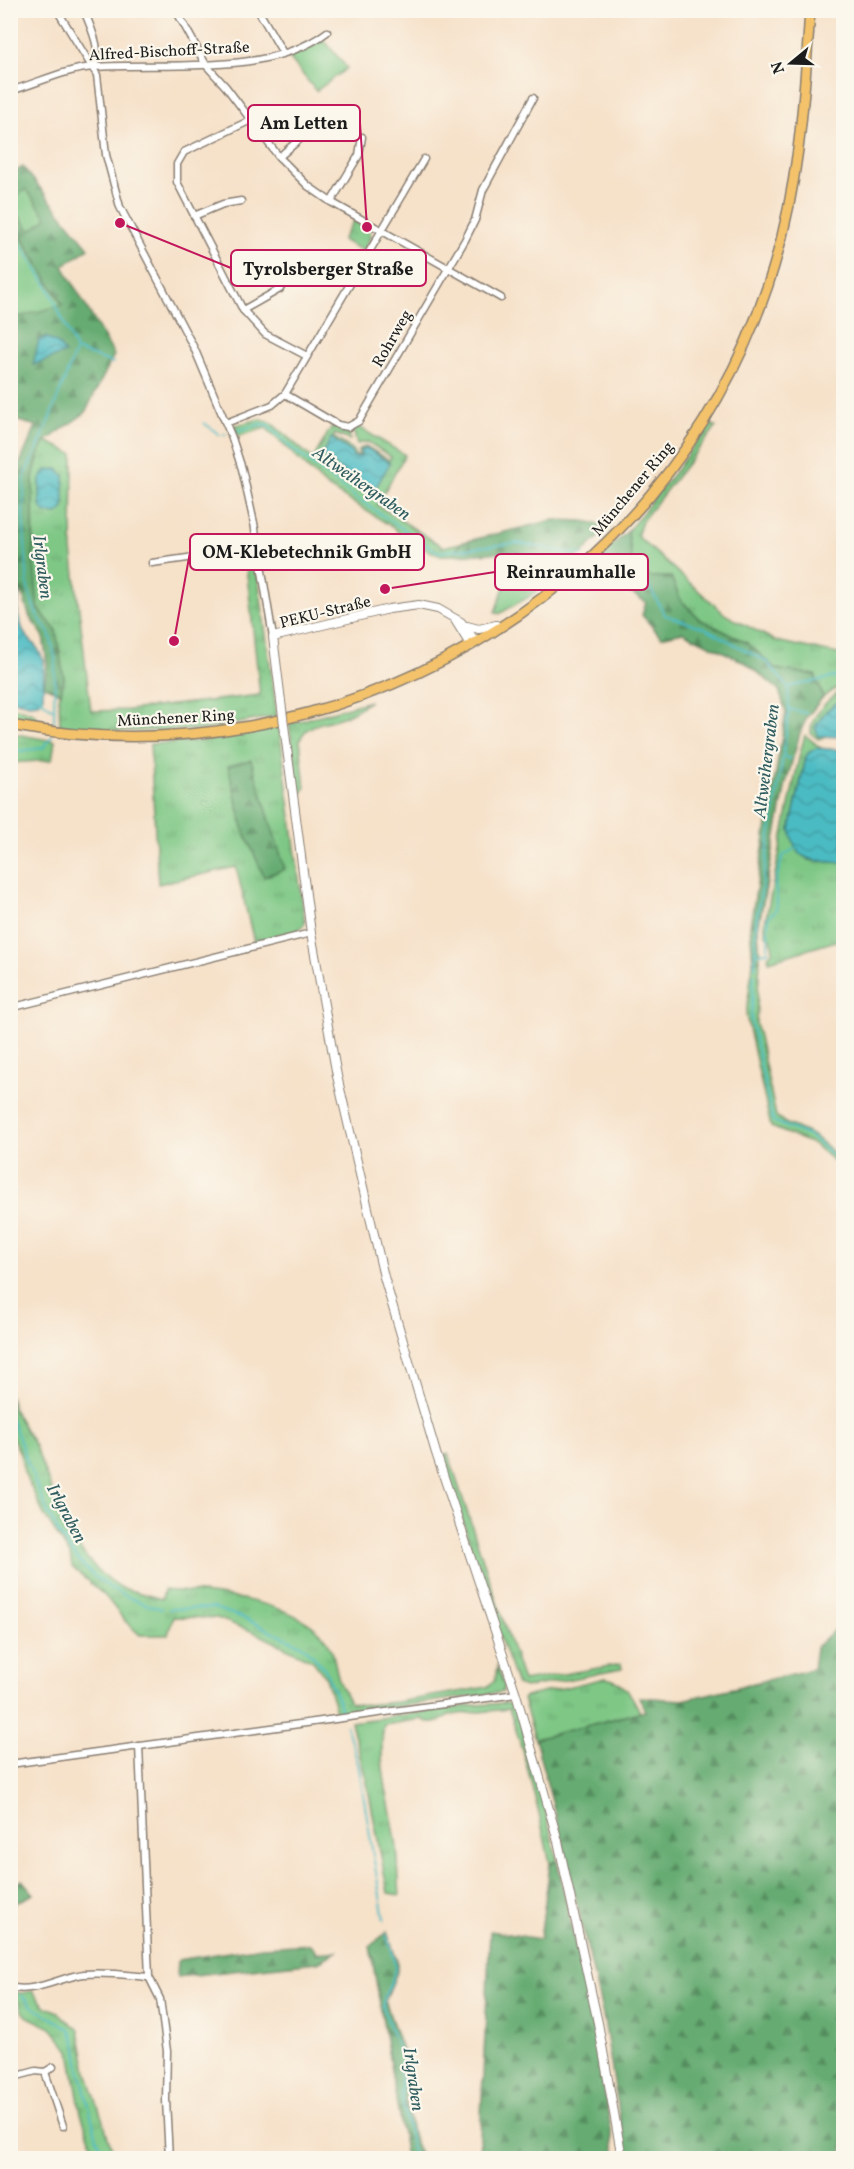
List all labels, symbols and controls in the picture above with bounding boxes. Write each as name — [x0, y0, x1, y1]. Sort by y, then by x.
north arrow — [761, 33, 821, 93]
street label: Alfred-Bischoff-Straße — [88, 37, 250, 67]
text: N — [766, 58, 791, 76]
callout: Am Letten — [248, 105, 360, 141]
text: Am Letten — [260, 112, 348, 137]
callout: Tyrolsberger Straße — [231, 250, 426, 286]
text: Tyrolsberger Straße — [243, 258, 413, 283]
street label: Rohrweg — [367, 306, 418, 372]
street label: Münchener Ring — [587, 437, 680, 541]
water label: Altweihergraben — [306, 441, 415, 527]
water label: Irlgraben — [25, 534, 58, 601]
callout: OM-Klebetechnik GmbH — [190, 534, 424, 570]
text: OM-Klebetechnik GmbH — [202, 541, 412, 566]
callout: Reinraumhalle — [495, 554, 648, 590]
text: Reinraumhalle — [506, 561, 636, 586]
street label: PEKU-Straße — [278, 591, 373, 635]
water label: Altweihergraben — [748, 703, 787, 821]
street label: Münchener Ring — [117, 705, 235, 733]
water label: Irlgraben — [40, 1479, 92, 1548]
water label: Irlgraben — [396, 2046, 429, 2113]

